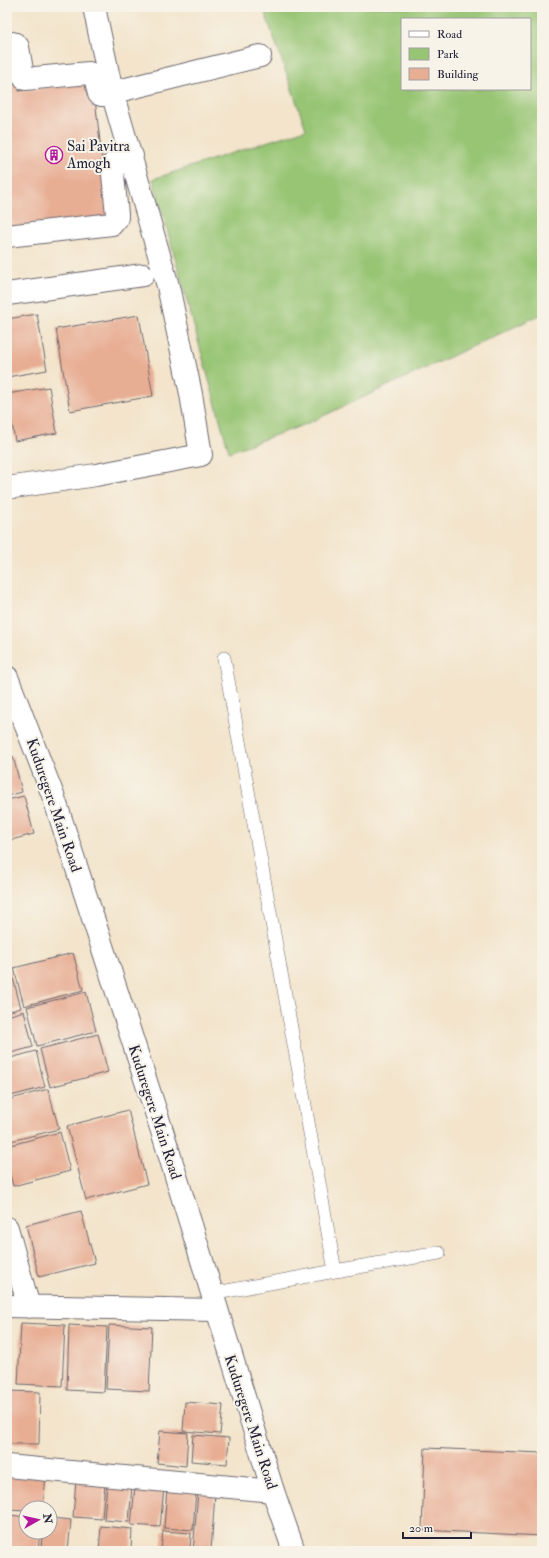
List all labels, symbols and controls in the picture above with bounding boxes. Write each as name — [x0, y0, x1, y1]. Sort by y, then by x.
legend — [401, 18, 531, 90]
text: Road — [437, 27, 462, 42]
text: Park — [437, 47, 459, 62]
text: Building — [437, 67, 480, 82]
place label: Sai Pavitra Amogh — [66, 137, 131, 173]
building icon: Sai Pavitra Amogh — [44, 145, 64, 165]
street label: Kuduregere Main Road — [22, 736, 86, 875]
street label: Kuduregere Main Road — [124, 1042, 185, 1182]
street label: Kuduregere Main Road — [220, 1352, 281, 1492]
north arrow — [18, 1500, 58, 1540]
text: N — [40, 1512, 55, 1526]
scale bar — [403, 1514, 471, 1540]
text: 20 m — [409, 1521, 434, 1536]

